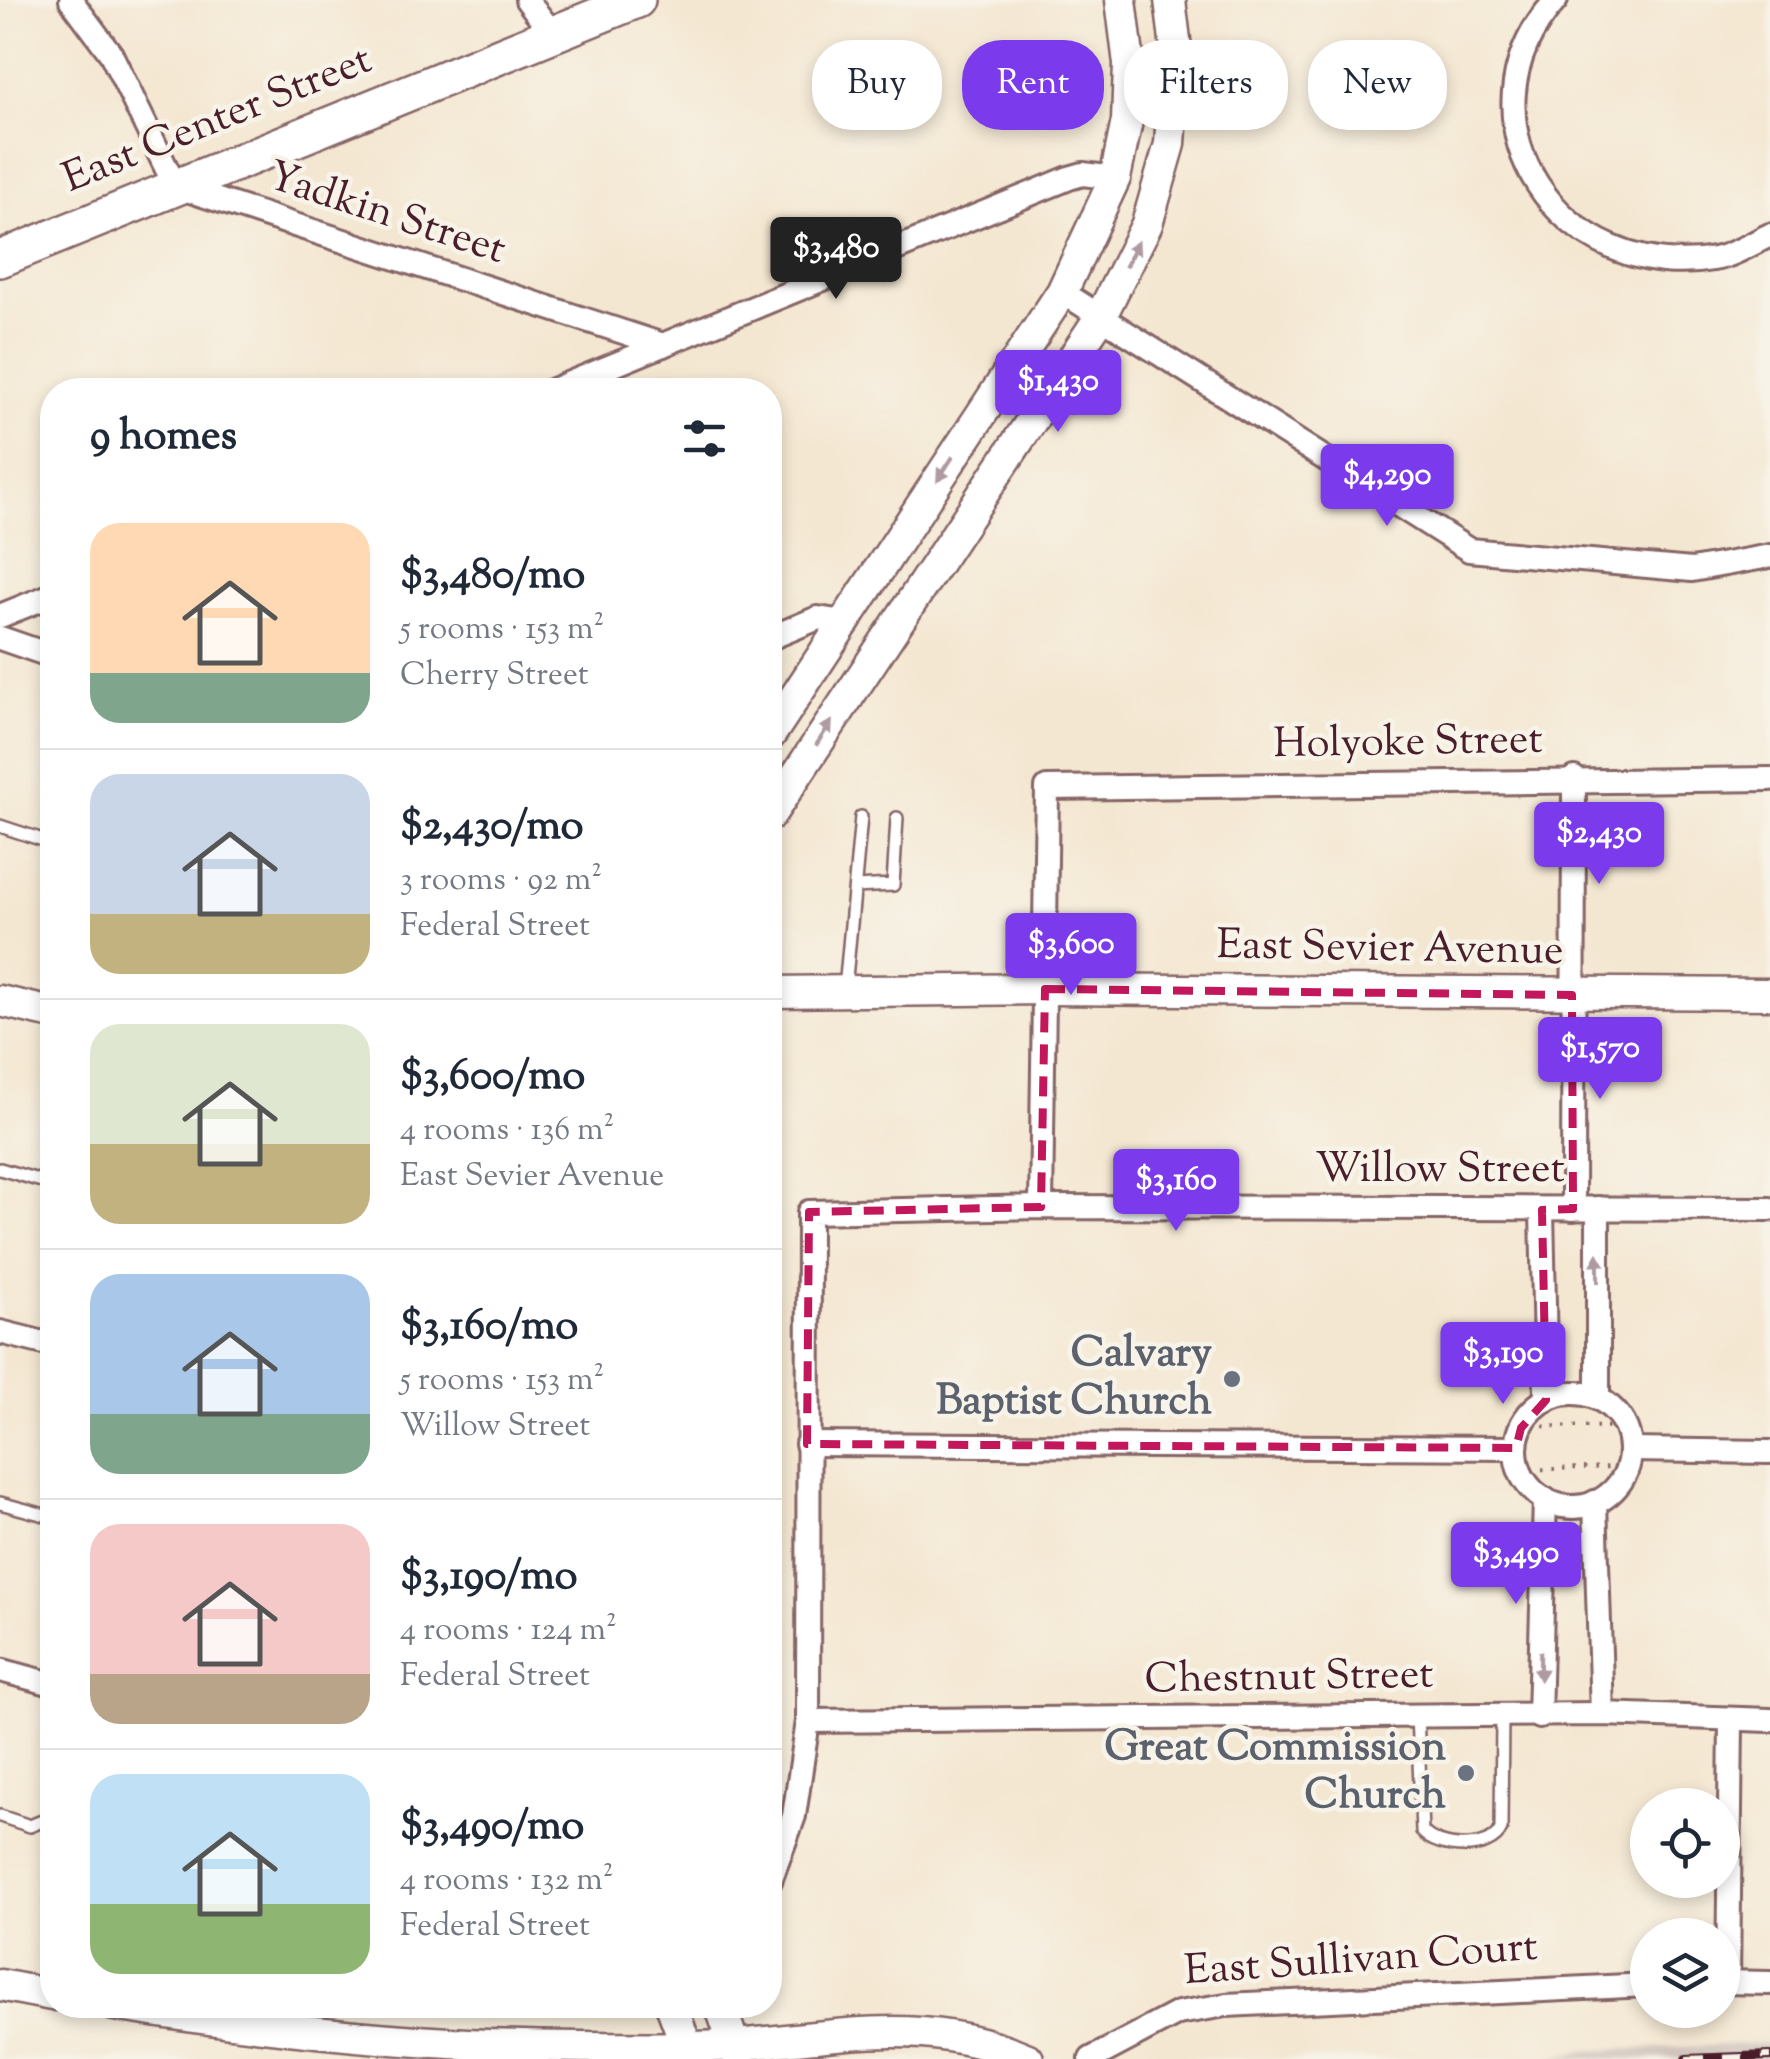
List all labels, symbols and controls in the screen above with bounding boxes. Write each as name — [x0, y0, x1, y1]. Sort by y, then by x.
street label: East Center Street — [55, 32, 381, 210]
chip: Buy — [812, 40, 942, 130]
chip: Rent — [962, 40, 1104, 130]
chip: Filters — [1124, 40, 1288, 130]
chip: New — [1308, 40, 1447, 130]
street label: Yadkin Street — [259, 148, 513, 282]
pin: $3,480 — [755, 217, 917, 302]
text: $3,480 — [792, 226, 880, 272]
one-way arrow — [1123, 240, 1140, 269]
pin: $1,430 — [977, 350, 1139, 435]
text: $1,430 — [1017, 359, 1099, 405]
text: 9 homes — [90, 408, 237, 468]
icon: filters — [677, 411, 732, 466]
pin: $4,290 — [1306, 444, 1468, 529]
text: $4,290 — [1343, 453, 1431, 499]
one-way arrow — [936, 455, 954, 482]
text: $3,480/mo — [400, 547, 585, 607]
icon: home — [170, 563, 290, 683]
text: 5 rooms · 153 m² — [400, 607, 604, 653]
text: Cherry Street — [400, 653, 589, 699]
street label: Holyoke Street — [1273, 712, 1543, 776]
one-way arrow — [814, 720, 832, 747]
text: $2,430/mo — [400, 798, 584, 858]
pin: $2,430 — [1518, 802, 1680, 887]
text: $2,430 — [1556, 811, 1642, 857]
icon: home — [170, 814, 290, 934]
text: 3 rooms · 92 m² — [400, 858, 602, 904]
text: Federal Street — [400, 904, 590, 950]
pin: $3,600 — [990, 913, 1152, 998]
street label: East Sevier Avenue — [1216, 917, 1564, 983]
text: $3,600 — [1027, 922, 1115, 968]
pin: $1,570 — [1519, 1017, 1681, 1102]
text: $1,570 — [1560, 1026, 1640, 1072]
text: $3,600/mo — [400, 1048, 585, 1108]
icon: home — [170, 1064, 290, 1184]
text: 4 rooms · 136 m² — [400, 1108, 614, 1154]
street label: Willow Street — [1315, 1141, 1565, 1201]
pin: $3,160 — [1095, 1149, 1257, 1234]
text: East Sevier Avenue — [400, 1154, 664, 1200]
text: $3,160 — [1135, 1158, 1217, 1204]
one-way arrow — [1590, 1252, 1606, 1284]
text: $3,160/mo — [400, 1298, 578, 1358]
icon: home — [170, 1314, 290, 1434]
pin: $3,190 — [1422, 1322, 1584, 1407]
place label: Calvary Baptist Church — [936, 1325, 1212, 1433]
text: $3,190 — [1462, 1331, 1544, 1377]
text: 5 rooms · 153 m² — [400, 1358, 604, 1404]
marker: Calvary Baptist Church — [1221, 1368, 1243, 1390]
text: Willow Street — [400, 1404, 590, 1450]
pin: $3,490 — [1435, 1522, 1597, 1607]
text: $3,490 — [1473, 1531, 1559, 1577]
text: $3,190/mo — [400, 1548, 577, 1608]
icon: home — [170, 1564, 290, 1684]
text: 4 rooms · 124 m² — [400, 1608, 617, 1654]
street label: Chestnut Street — [1144, 1646, 1434, 1712]
one-way arrow — [1532, 1651, 1548, 1683]
text: Federal Street — [400, 1654, 590, 1700]
place label: Great Commission Church — [1104, 1719, 1446, 1827]
marker: Great Commission Church — [1455, 1762, 1477, 1784]
map controls — [1630, 1788, 1740, 2028]
button: locate — [1630, 1788, 1740, 1898]
text: $3,490/mo — [400, 1798, 584, 1858]
icon: home — [170, 1814, 290, 1934]
text: 4 rooms · 132 m² — [400, 1858, 614, 1904]
text: Federal Street — [400, 1904, 590, 1950]
button: layers — [1630, 1918, 1740, 2028]
street label: East Sullivan Court — [1182, 1919, 1540, 2003]

